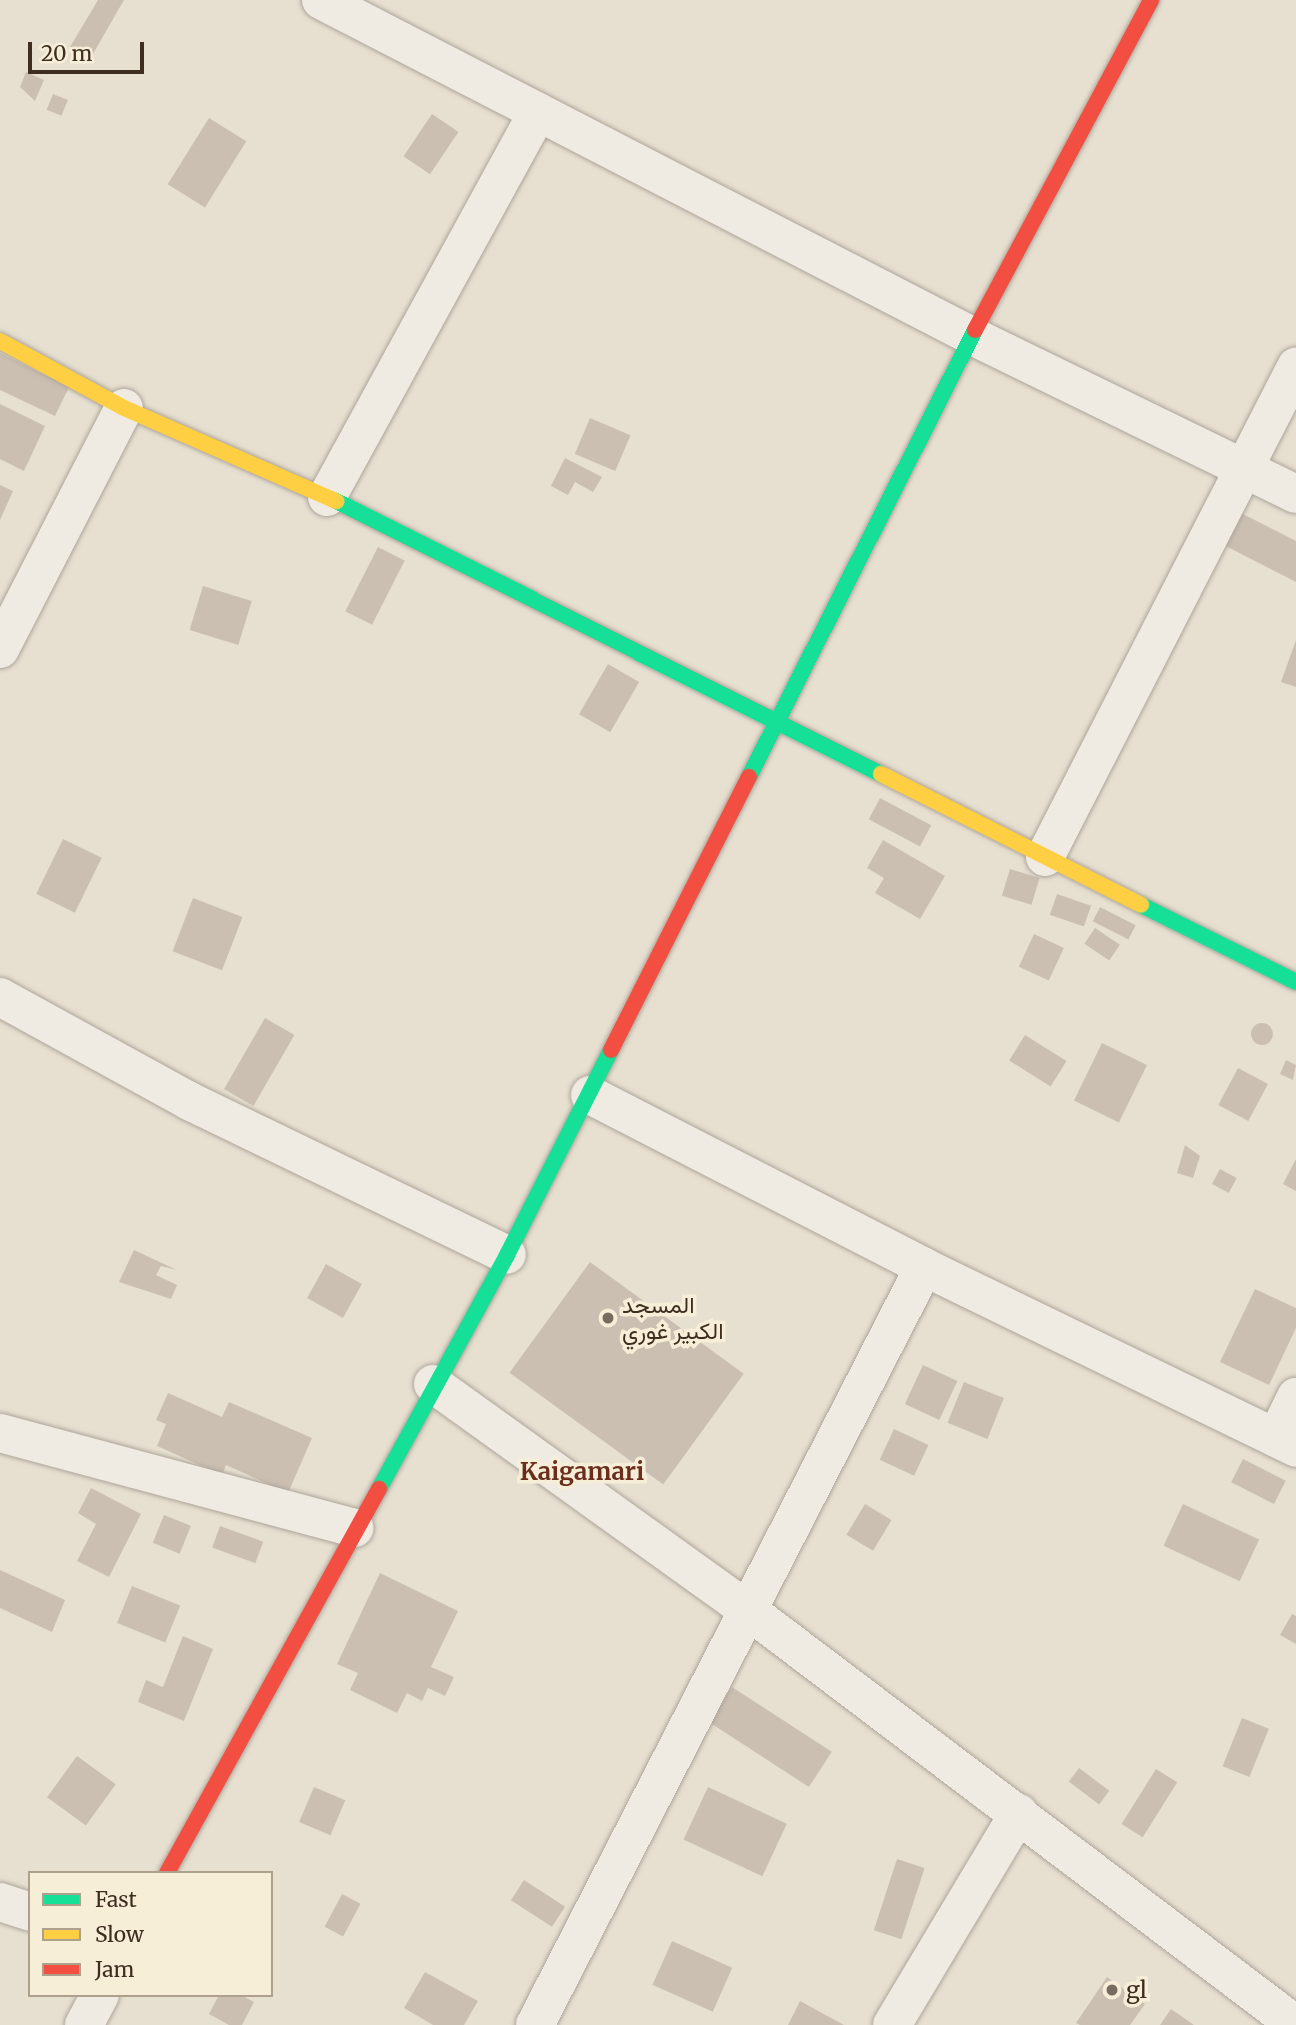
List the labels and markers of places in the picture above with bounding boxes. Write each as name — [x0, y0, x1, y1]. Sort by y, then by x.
place label: المسجد الكبير غوري — [622, 1291, 723, 1345]
marker: المسجد الكبير غوري — [600, 1310, 616, 1326]
place label: gl — [1126, 1976, 1147, 2004]
marker: gl — [1104, 1982, 1120, 1998]

